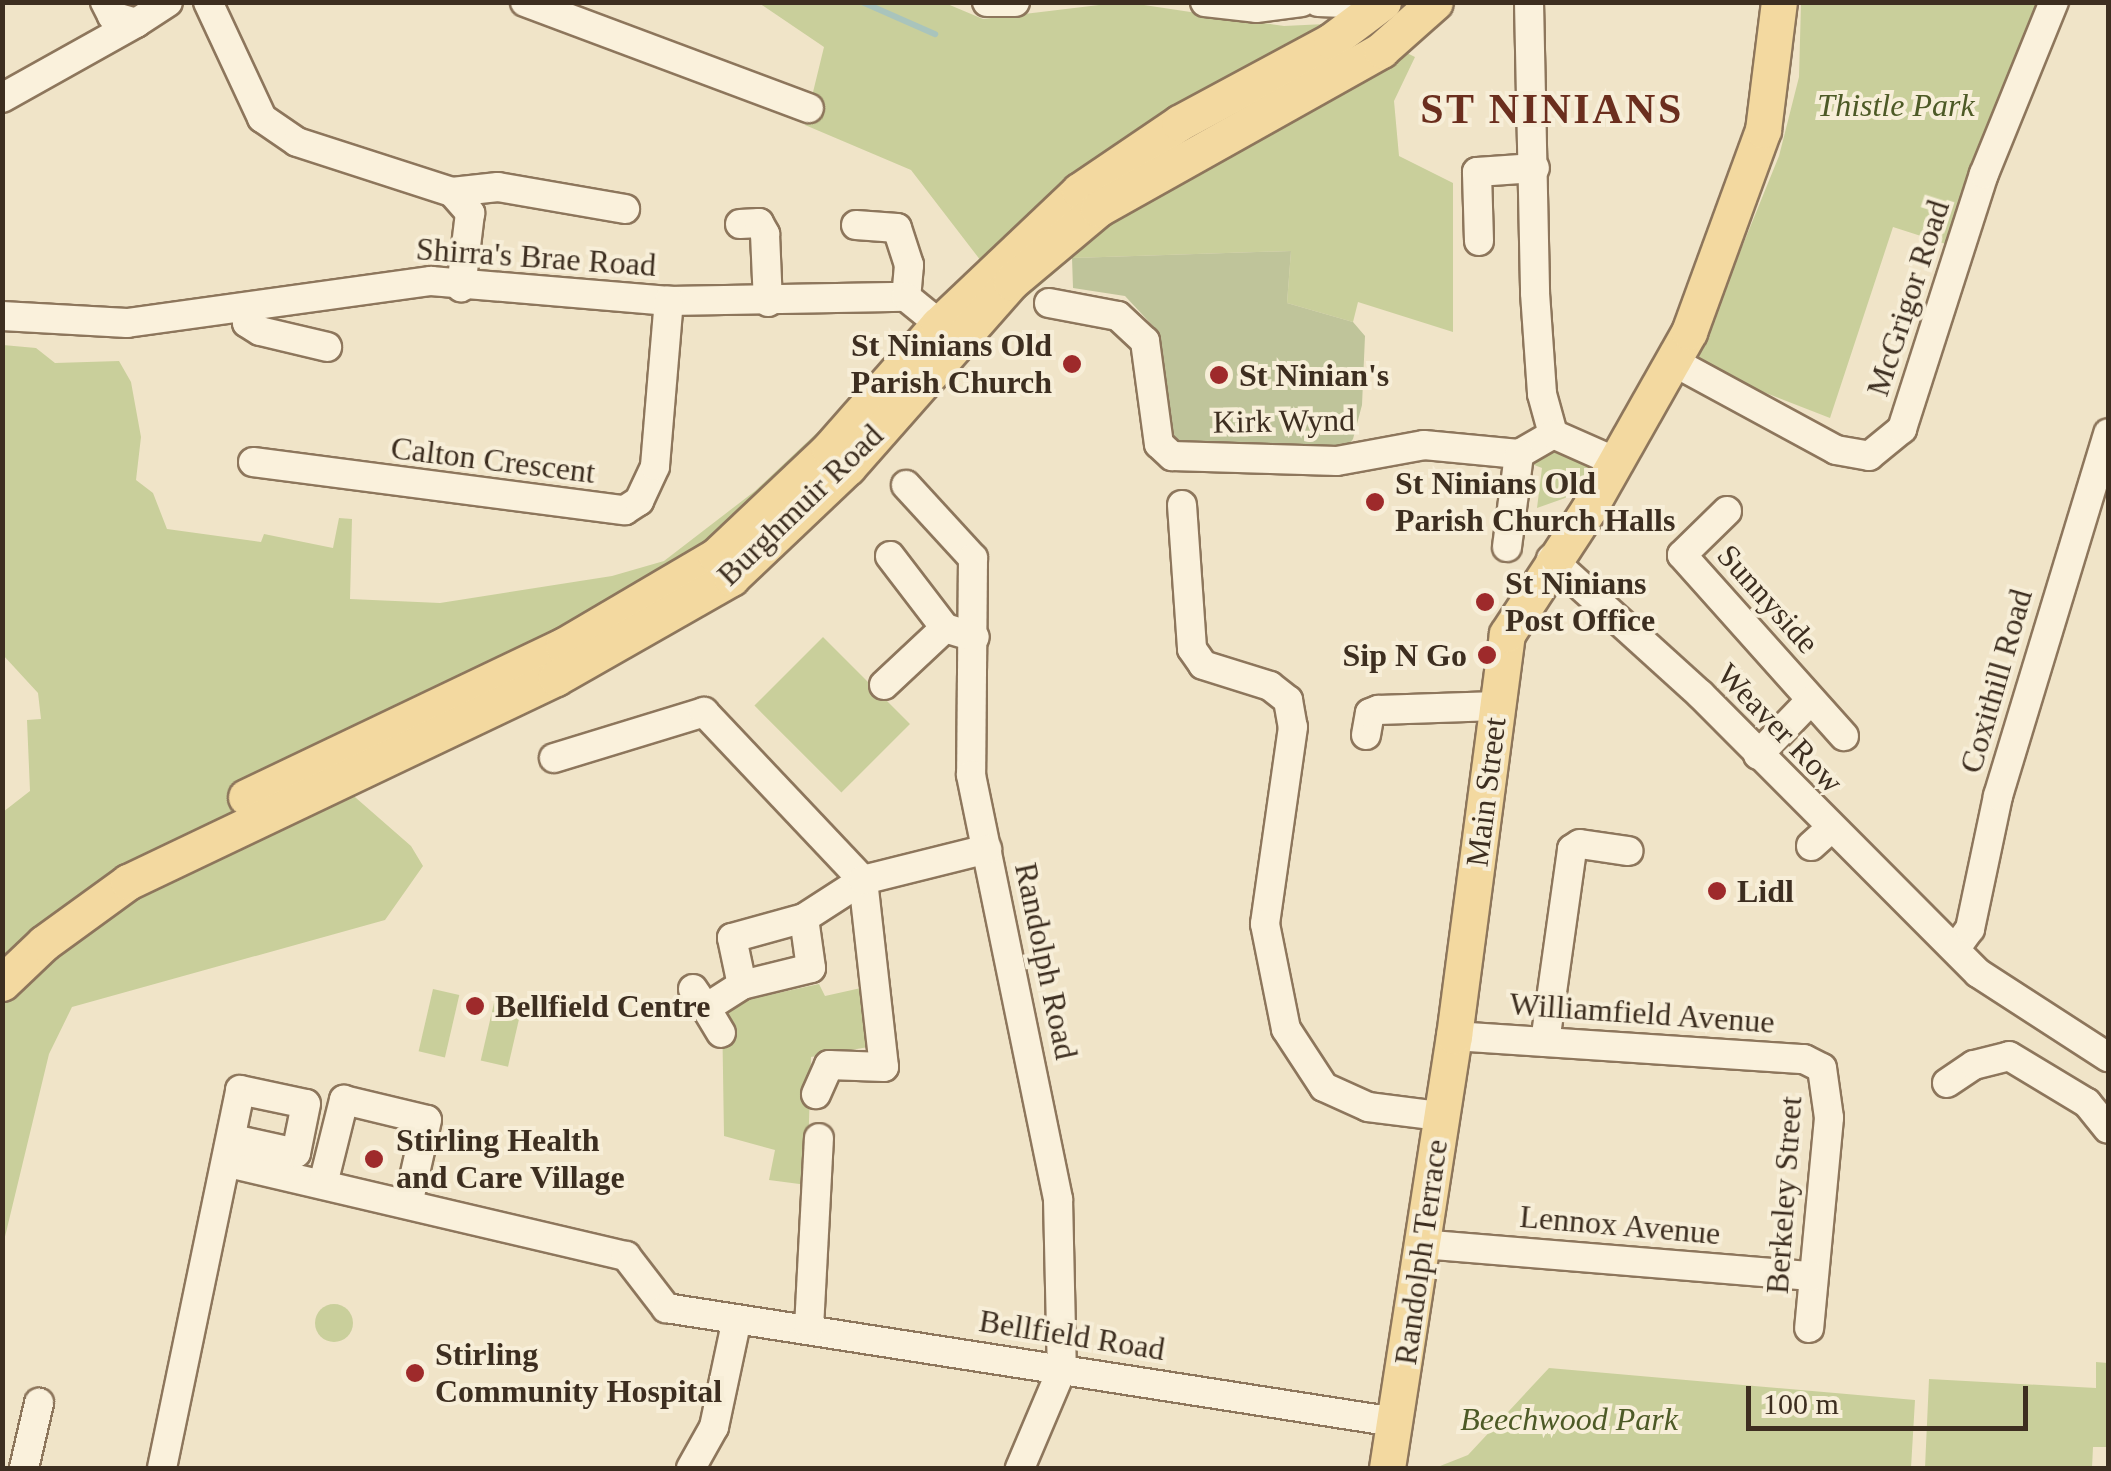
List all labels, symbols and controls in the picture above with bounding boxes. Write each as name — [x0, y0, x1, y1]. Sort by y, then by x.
district label: ST NINIANS — [1420, 84, 1684, 134]
park label: Thistle Park — [1817, 86, 1975, 124]
street label: McGrigor Road — [1858, 195, 1958, 401]
street label: Shirra's Brae Road — [415, 229, 657, 285]
place label: St Ninians Old Parish Church — [851, 327, 1052, 402]
marker: St Ninians Old Parish Church — [1061, 353, 1083, 375]
place label: St Ninian's — [1239, 356, 1389, 394]
marker: St Ninian's — [1208, 364, 1230, 386]
street label: Kirk Wynd — [1212, 401, 1356, 441]
street label: Burghmuir Road — [709, 416, 891, 594]
street label: Calton Crescent — [389, 428, 597, 492]
place label: St Ninians Old Parish Church Halls — [1395, 465, 1675, 540]
marker: St Ninians Old Parish Church Halls — [1364, 491, 1386, 513]
street label: Sunnyside — [1709, 537, 1827, 661]
place label: St Ninians Post Office — [1505, 565, 1655, 640]
street label: Coxithill Road — [1951, 585, 2041, 777]
marker: St Ninians Post Office — [1474, 591, 1496, 613]
place label: Sip N Go — [1343, 636, 1467, 674]
marker: Sip N Go — [1476, 644, 1498, 666]
street label: Weaver Row — [1709, 655, 1851, 801]
street label: Main Street — [1458, 715, 1514, 869]
street label: Randolph Road — [1006, 859, 1086, 1063]
place label: Lidl — [1737, 872, 1794, 910]
marker: Lidl — [1706, 880, 1728, 902]
street label: Williamfield Avenue — [1507, 985, 1777, 1041]
place label: Bellfield Centre — [495, 987, 710, 1025]
marker: Bellfield Centre — [464, 995, 486, 1017]
street label: Berkeley Street — [1758, 1095, 1810, 1295]
place label: Stirling Health and Care Village — [396, 1122, 625, 1197]
street label: Randolph Terrace — [1386, 1136, 1456, 1368]
marker: Stirling Health and Care Village — [361, 1146, 387, 1172]
street label: Lennox Avenue — [1517, 1197, 1723, 1253]
street label: Bellfield Road — [976, 1301, 1168, 1369]
place label: Stirling Community Hospital — [435, 1336, 722, 1411]
marker: Stirling Community Hospital — [404, 1362, 426, 1384]
scale bar — [1751, 1366, 2034, 1428]
text: 100 m — [1763, 1387, 1839, 1420]
park label: Beechwood Park — [1460, 1400, 1678, 1438]

